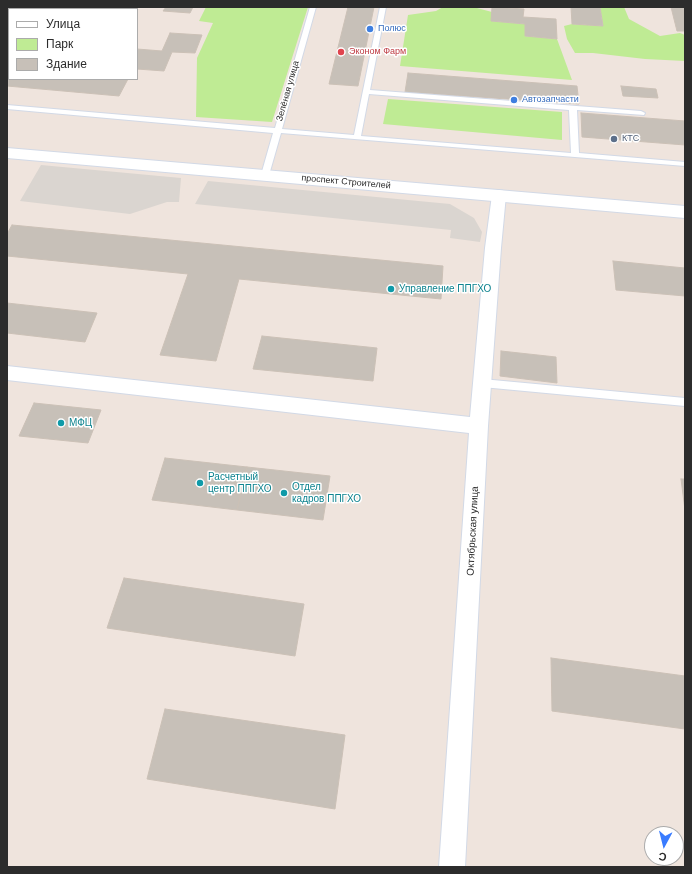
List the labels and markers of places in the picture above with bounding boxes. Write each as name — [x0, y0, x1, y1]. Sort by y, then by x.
marker: Полюс — [365, 24, 375, 34]
place label: Полюс — [378, 24, 406, 34]
marker: Эконом Фарм — [336, 47, 346, 57]
place label: Эконом Фарм — [349, 47, 406, 57]
marker: Автозапчасти — [509, 95, 519, 105]
place label: Автозапчасти — [522, 95, 579, 105]
marker: КТС — [609, 134, 619, 144]
place label: КТС — [622, 134, 639, 144]
place label: Управление ППГХО — [399, 283, 491, 295]
marker: Управление ППГХО — [386, 284, 396, 294]
place label: МФЦ — [69, 417, 92, 429]
marker: МФЦ — [56, 418, 66, 428]
place label: Расчетный центр ППГХО — [208, 471, 272, 494]
marker: Расчетный центр ППГХО — [195, 478, 205, 488]
place label: Отдел кадров ППГХО — [292, 481, 361, 504]
marker: Отдел кадров ППГХО — [279, 488, 289, 498]

